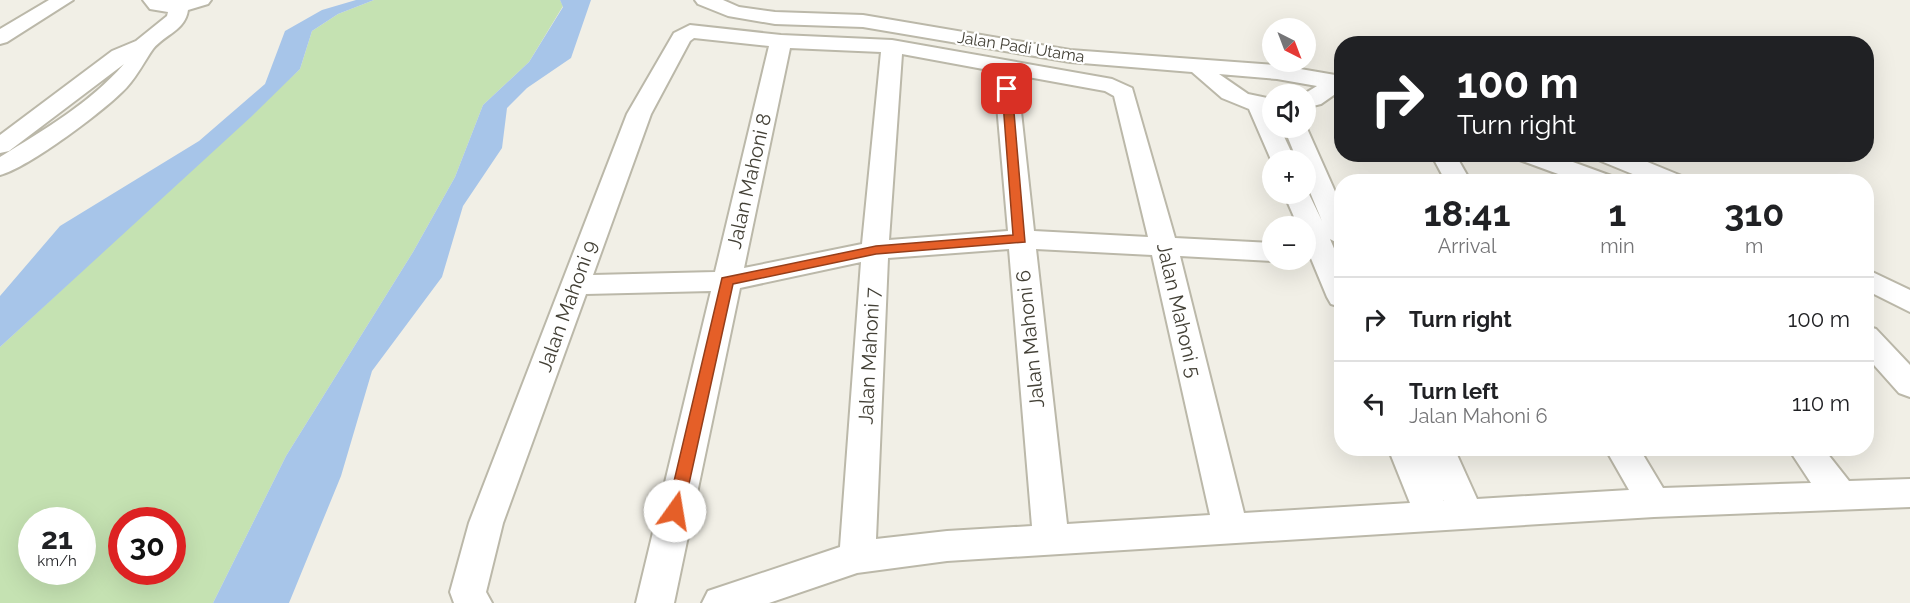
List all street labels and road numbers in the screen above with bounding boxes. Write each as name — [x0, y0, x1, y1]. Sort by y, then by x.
street label: Jalan Padi Utama — [956, 28, 1086, 66]
street label: Jalan Mahoni 8 — [722, 111, 776, 251]
street label: Jalan Mahoni 9 — [532, 237, 602, 375]
street label: Jalan Mahoni 5 — [1152, 240, 1206, 380]
street label: Jalan Mahoni 6 — [1011, 269, 1049, 409]
street label: Jalan Mahoni 7 — [853, 287, 885, 425]

